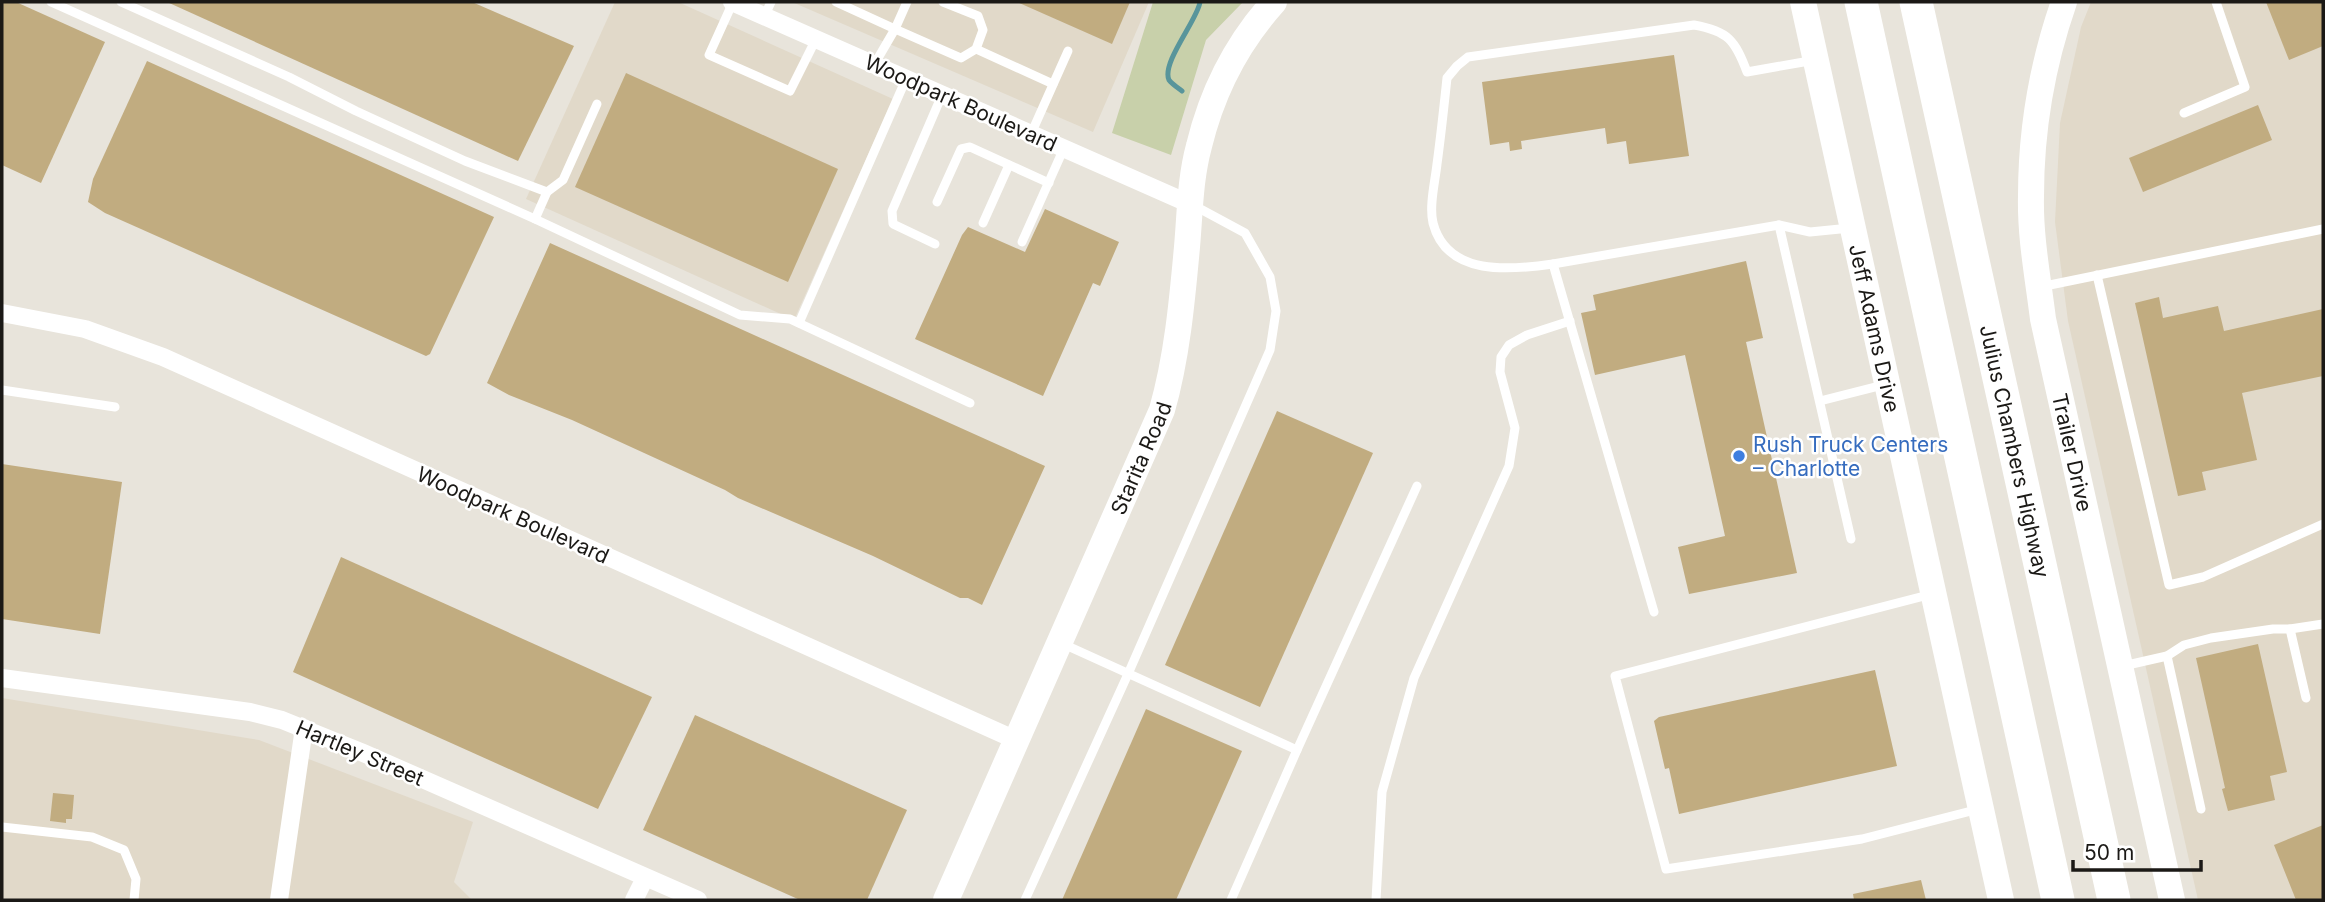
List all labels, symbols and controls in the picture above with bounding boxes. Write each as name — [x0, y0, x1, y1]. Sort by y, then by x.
street label: Woodpark Boulevard — [861, 49, 1061, 157]
street label: Jeff Adams Drive — [1844, 242, 1906, 415]
street label: Julius Chambers Highway — [1975, 322, 2055, 580]
street label: Trailer Drive — [2047, 391, 2098, 514]
street label: Starita Road — [1105, 399, 1176, 518]
place label: Rush Truck Centers – Charlotte — [1753, 432, 1948, 481]
marker: Rush Truck Centers – Charlotte — [1731, 448, 1747, 464]
street label: Woodpark Boulevard — [413, 461, 613, 569]
street label: Hartley Street — [292, 715, 428, 791]
scale bar — [2073, 828, 2201, 872]
text: 50 m — [2084, 840, 2134, 865]

